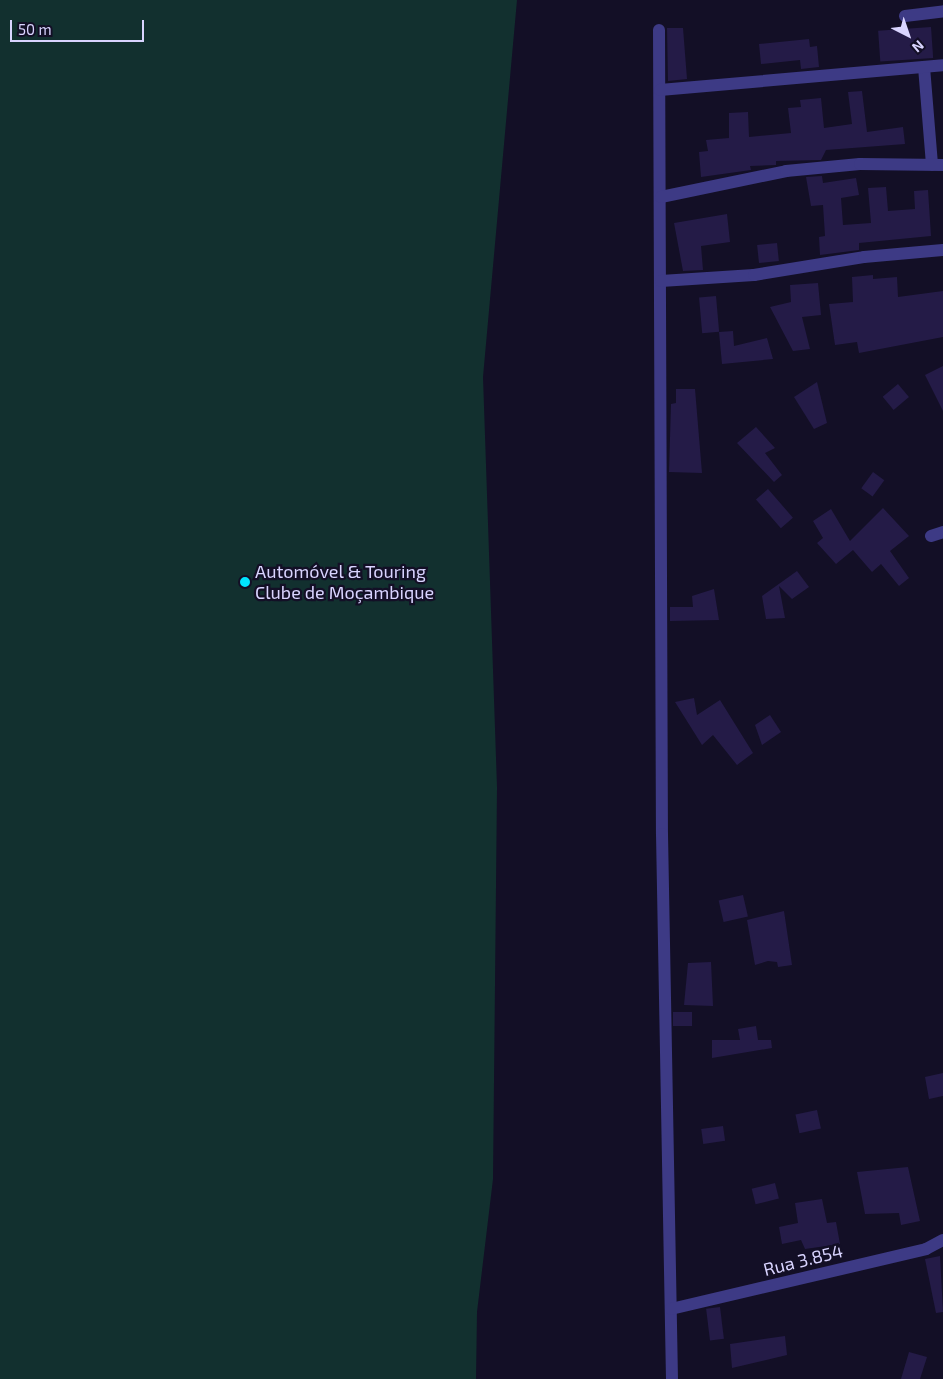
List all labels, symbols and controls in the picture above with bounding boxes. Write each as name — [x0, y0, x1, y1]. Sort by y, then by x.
scale bar — [12, 10, 146, 42]
north arrow — [883, 10, 933, 60]
text: 50 m — [18, 20, 52, 38]
text: N — [909, 37, 928, 56]
place label: Automóvel & Touring Clube de Moçambique — [255, 561, 434, 604]
marker: Automóvel & Touring Clube de Moçambique — [239, 576, 251, 588]
street label: Rua 3.854 — [761, 1240, 845, 1280]

